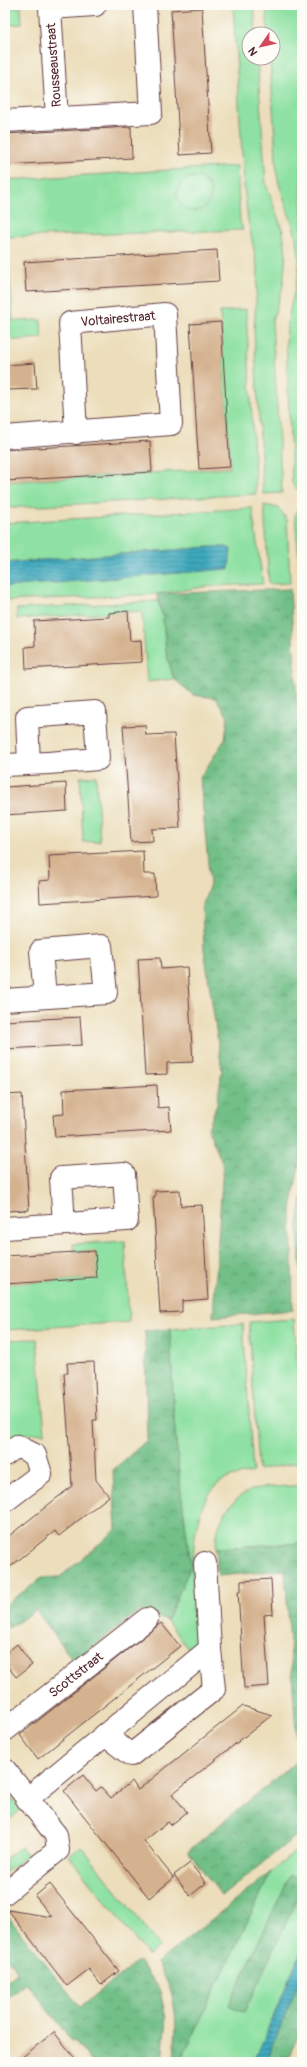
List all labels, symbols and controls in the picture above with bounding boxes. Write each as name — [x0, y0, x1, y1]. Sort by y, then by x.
street label: Rousseaustraat — [43, 22, 65, 107]
north arrow — [241, 26, 281, 66]
text: N — [245, 44, 261, 58]
street label: Voltairestraat — [80, 308, 157, 330]
street label: Scottstraat — [46, 1648, 107, 1701]

